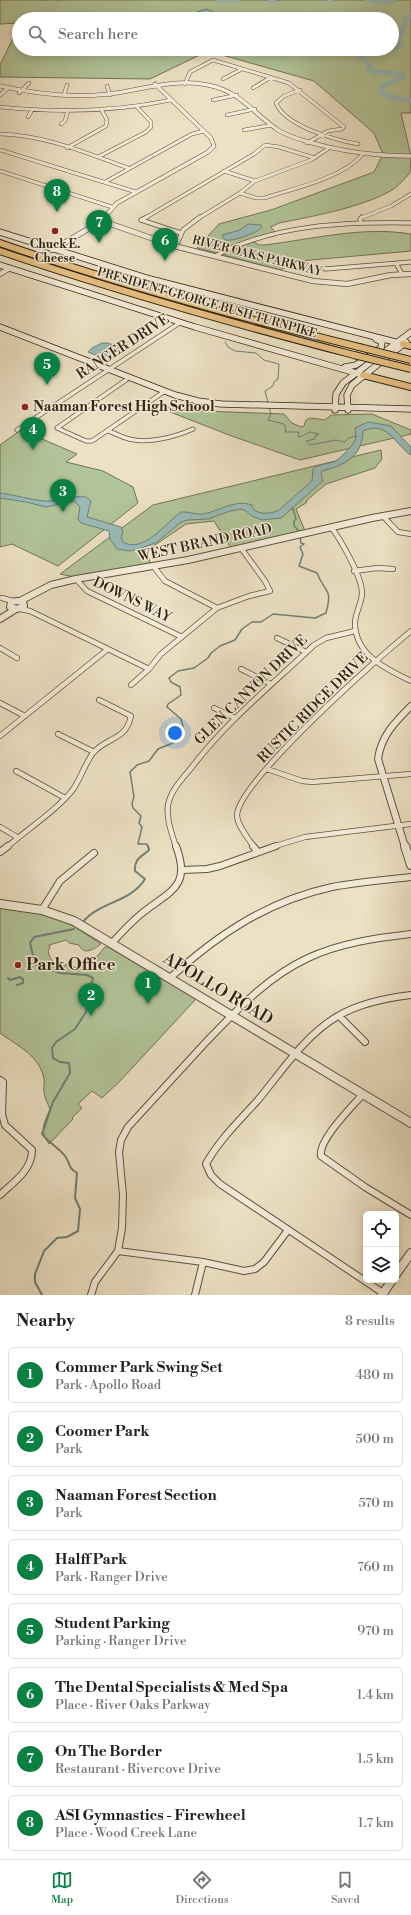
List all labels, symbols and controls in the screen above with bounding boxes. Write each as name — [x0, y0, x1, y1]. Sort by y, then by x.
search box — [12, 12, 399, 56]
icon: search — [26, 23, 48, 45]
text: Search here — [58, 25, 138, 44]
pin: 8 — [44, 179, 70, 212]
pin: 7 — [86, 210, 112, 243]
marker: Chuck E. Cheese — [50, 226, 60, 236]
pin: 6 — [152, 228, 178, 261]
street label: RIVER OAKS PARKWAY — [190, 233, 325, 280]
place label: Chuck E. Cheese — [30, 237, 80, 266]
street label: PRESIDENT GEORGE BUSH TURNPIKE — [95, 264, 319, 342]
street label: RANGER DRIVE — [73, 310, 173, 384]
pin: 5 — [34, 352, 60, 385]
place label: Naaman Forest High School — [33, 398, 215, 416]
marker: Naaman Forest High School — [20, 402, 30, 412]
pin: 4 — [20, 417, 46, 450]
pin: 3 — [50, 479, 76, 512]
street label: WEST BRAND ROAD — [135, 520, 274, 566]
street label: DOWNS WAY — [90, 573, 175, 627]
street label: GLEN CANYON DRIVE — [191, 631, 311, 749]
street label: RUSTIC RIDGE DRIVE — [254, 649, 372, 767]
your location — [165, 723, 185, 743]
street label: APOLLO ROAD — [158, 947, 277, 1031]
place label: Park Office — [26, 954, 116, 976]
marker: Park Office — [13, 960, 23, 970]
pin: 1 — [135, 971, 161, 1004]
pin: 2 — [78, 983, 104, 1016]
map controls — [363, 1211, 399, 1283]
button: locate — [363, 1211, 399, 1247]
button: layers — [363, 1247, 399, 1283]
text: Nearby — [16, 1310, 75, 1332]
text: 8 results — [345, 1313, 395, 1329]
text: Commer Park Swing Set — [55, 1358, 223, 1377]
text: 1 — [27, 1367, 33, 1383]
text: 480 m — [356, 1367, 394, 1383]
text: Park · Apollo Road — [55, 1377, 161, 1393]
text: Coomer Park — [55, 1422, 150, 1441]
text: 2 — [26, 1431, 34, 1447]
text: 500 m — [356, 1431, 394, 1447]
text: Park — [55, 1441, 82, 1457]
text: Naaman Forest Section — [55, 1486, 217, 1505]
text: 3 — [26, 1495, 34, 1511]
text: 570 m — [358, 1495, 394, 1511]
text: Park — [55, 1505, 82, 1521]
text: Halff Park — [55, 1550, 127, 1569]
text: 4 — [26, 1559, 34, 1575]
text: 760 m — [357, 1559, 394, 1575]
text: Park · Ranger Drive — [55, 1569, 168, 1585]
text: Student Parking — [55, 1614, 170, 1633]
text: 5 — [26, 1623, 34, 1639]
text: 970 m — [357, 1623, 394, 1639]
text: Parking · Ranger Drive — [55, 1633, 186, 1649]
text: The Dental Specialists & Med Spa — [55, 1678, 288, 1697]
text: 6 — [26, 1687, 34, 1703]
text: 1.4 km — [357, 1687, 394, 1703]
text: Place · River Oaks Parkway — [55, 1697, 211, 1713]
text: On The Border — [55, 1742, 162, 1761]
text: 7 — [26, 1751, 34, 1767]
text: 1.5 km — [357, 1751, 394, 1767]
text: Restaurant · Rivercove Drive — [55, 1761, 221, 1777]
text: ASI Gymnastics - Firewheel — [55, 1806, 246, 1825]
text: 8 — [26, 1815, 34, 1831]
text: 1.7 km — [358, 1815, 394, 1831]
text: Place · Wood Creek Lane — [55, 1825, 197, 1841]
tab: Map — [51, 1869, 73, 1907]
tab: Directions — [176, 1869, 229, 1907]
tab: Saved — [331, 1869, 360, 1907]

